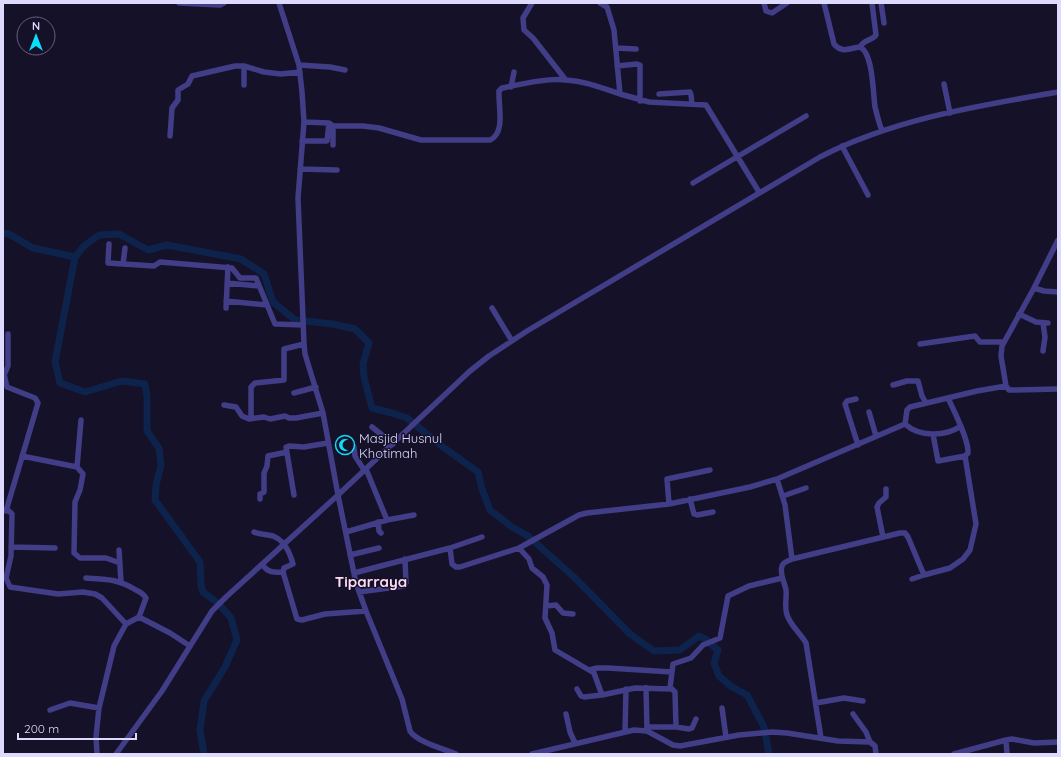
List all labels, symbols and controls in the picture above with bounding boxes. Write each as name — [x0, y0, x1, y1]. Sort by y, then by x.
north arrow — [16, 16, 56, 56]
text: N — [32, 19, 40, 33]
place label: Masjid Husnul Khotimah — [359, 430, 442, 461]
mosque icon: Masjid Husnul Khotimah — [334, 434, 356, 456]
district label: Tiparraya — [335, 572, 407, 591]
scale bar — [18, 715, 136, 741]
text: 200 m — [24, 721, 59, 736]

